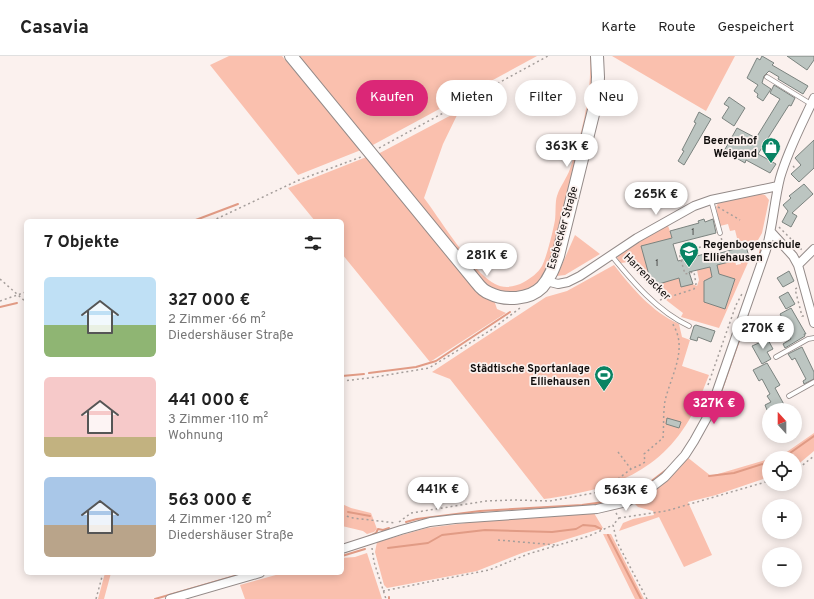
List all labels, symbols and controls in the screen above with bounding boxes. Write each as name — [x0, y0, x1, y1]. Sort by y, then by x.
text: Casavia — [20, 16, 89, 40]
text: Karte — [601, 19, 636, 36]
text: Route — [658, 19, 695, 36]
text: Gespeichert — [717, 19, 794, 36]
chip: Kaufen — [356, 80, 428, 116]
chip: Mieten — [436, 80, 507, 116]
chip: Filter — [515, 80, 576, 116]
chip: Neu — [584, 80, 638, 116]
pin: 363K € — [534, 134, 600, 168]
place label: Beerenhof Weigand — [703, 134, 757, 161]
shop icon: Beerenhof Weigand — [760, 136, 782, 164]
text: 363K € — [545, 139, 589, 155]
pin: 265K € — [623, 182, 689, 216]
street label: Esebecker Straße — [544, 185, 582, 271]
text: 265K € — [634, 187, 678, 203]
house number: 1 — [691, 227, 695, 238]
text: 7 Objekte — [44, 232, 119, 254]
icon: filters — [302, 232, 324, 254]
place label: Regenbogenschule Elliehausen — [703, 238, 801, 265]
school or university icon: Regenbogenschule Elliehausen — [678, 240, 700, 268]
pin: 281K € — [454, 243, 520, 277]
text: 281K € — [466, 248, 508, 264]
street label: Harrenacker — [620, 250, 674, 304]
house number: 1 — [655, 258, 659, 269]
text: 327 000 € — [168, 290, 250, 312]
icon: home — [76, 293, 124, 341]
text: 2 Zimmer · 66 m² — [168, 312, 266, 328]
pin: 270K € — [730, 316, 796, 350]
text: 270K € — [741, 321, 785, 337]
text: Diedershäuser Straße — [168, 328, 293, 344]
place label: Städtische Sportanlage Elliehausen — [470, 362, 590, 389]
sports icon: Städtische Sportanlage Elliehausen — [593, 364, 615, 392]
text: 441 000 € — [168, 390, 250, 412]
pin: 327K € — [681, 391, 747, 425]
icon: home — [76, 393, 124, 441]
text: 327K € — [692, 396, 736, 412]
north arrow — [762, 403, 802, 443]
map controls — [762, 403, 802, 587]
text: 3 Zimmer · 110 m² — [168, 412, 268, 428]
text: Wohnung — [168, 428, 223, 444]
button: locate — [762, 451, 802, 491]
pin: 441K € — [405, 477, 471, 511]
pin: 563K € — [593, 478, 659, 512]
text: 441K € — [417, 482, 459, 498]
text: 563K € — [604, 483, 648, 499]
text: 563 000 € — [168, 490, 252, 512]
icon: home — [76, 493, 124, 541]
button: + — [762, 499, 802, 539]
text: 4 Zimmer · 120 m² — [168, 512, 271, 528]
text: Diedershäuser Straße — [168, 528, 293, 544]
button: − — [762, 547, 802, 587]

